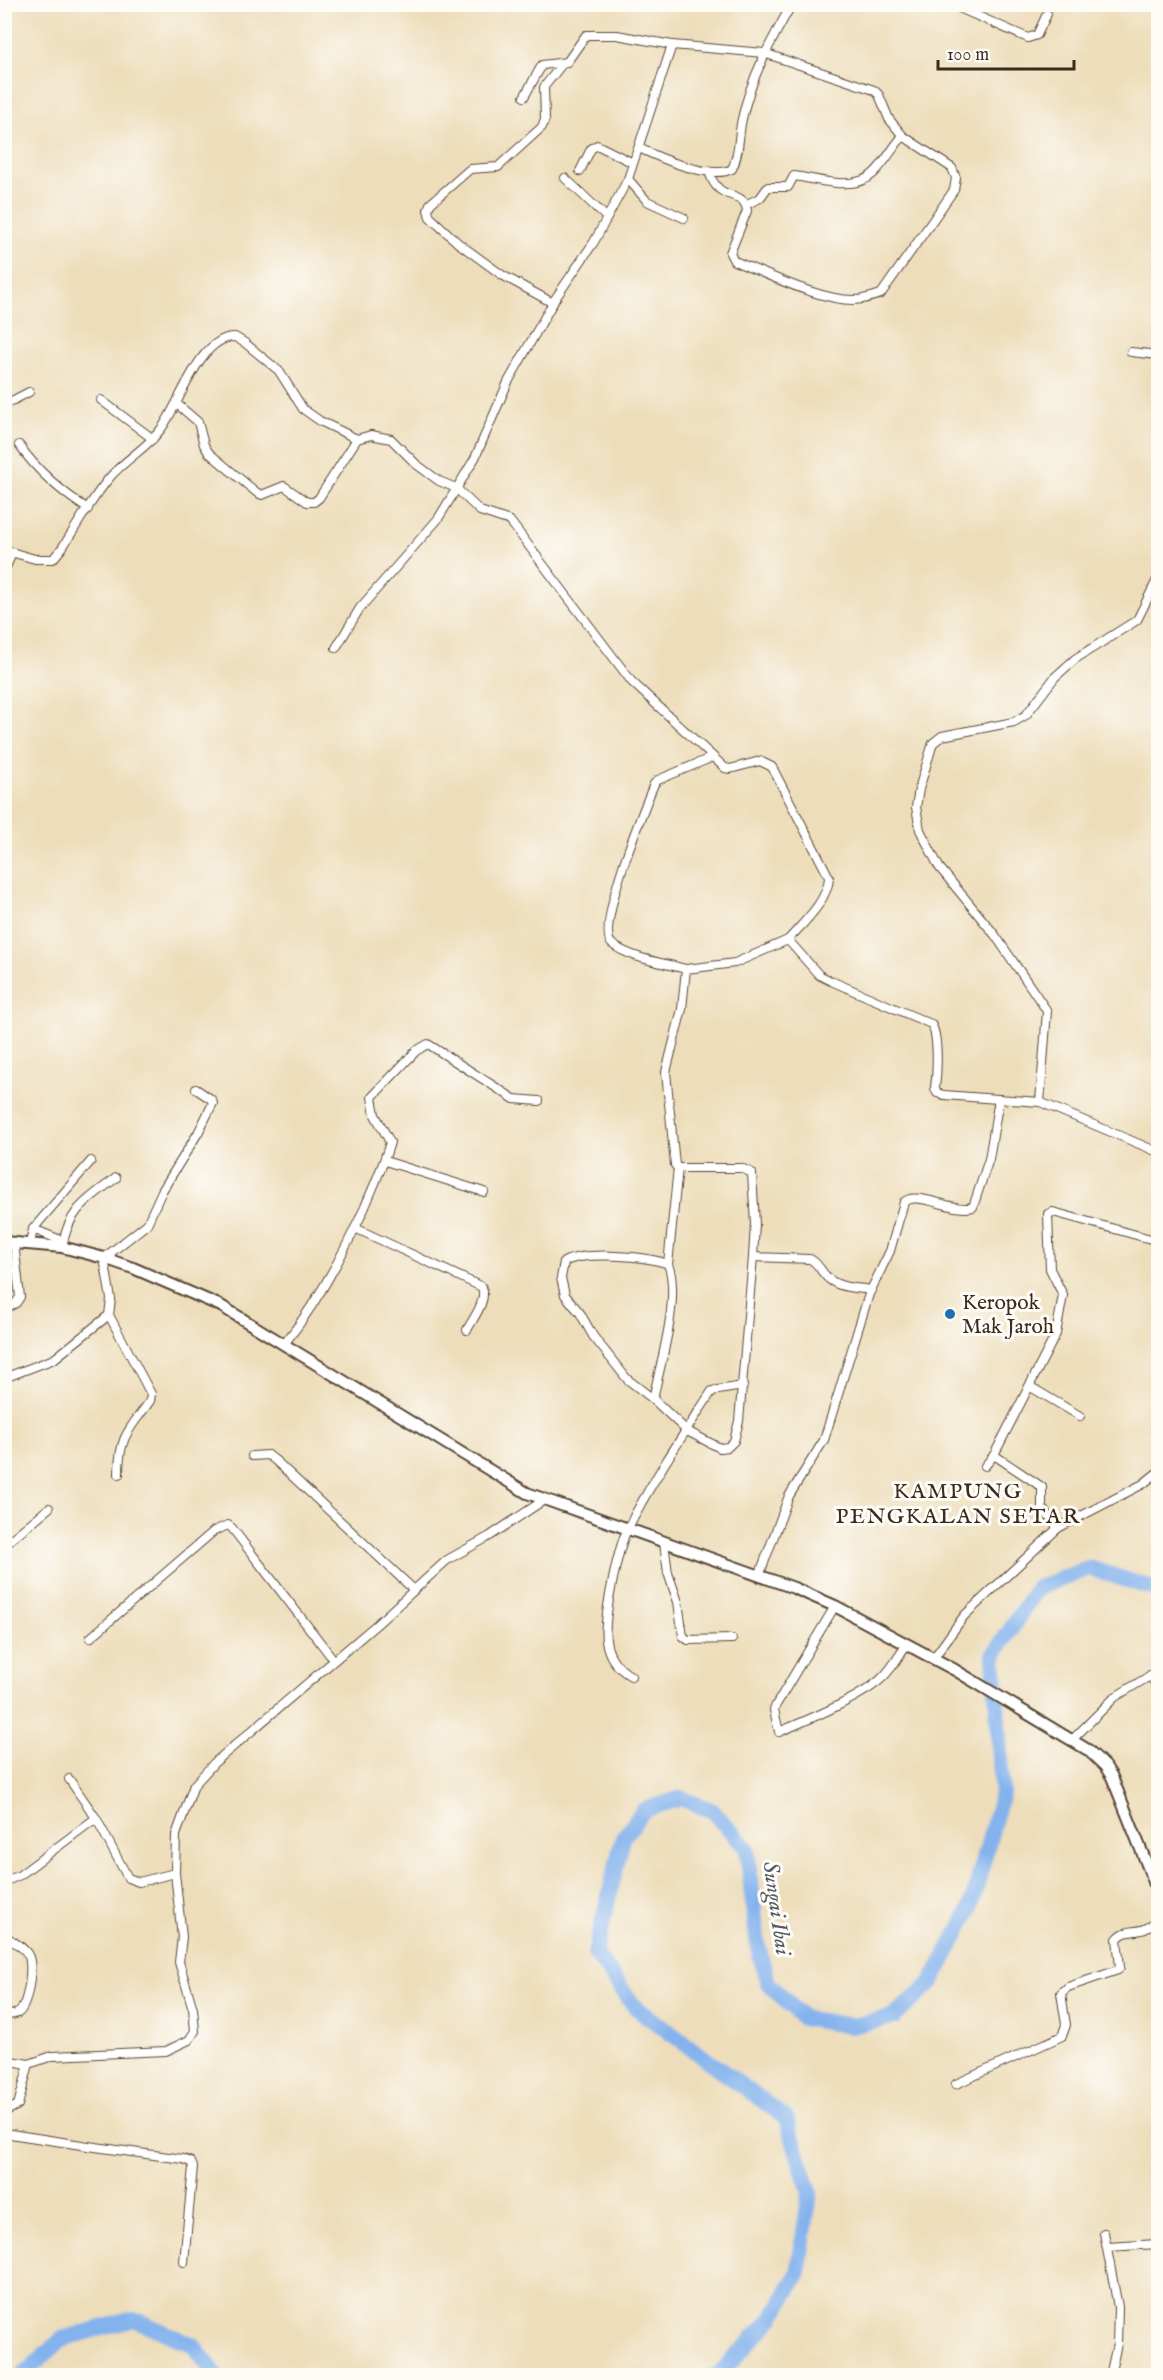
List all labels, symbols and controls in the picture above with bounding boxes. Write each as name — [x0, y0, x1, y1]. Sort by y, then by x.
scale bar — [938, 33, 1074, 71]
text: 100 m — [947, 44, 989, 67]
place label: Keropok Mak Jaroh — [962, 1290, 1054, 1341]
marker: Keropok Mak Jaroh — [943, 1307, 957, 1321]
district label: KAMPUNG PENGKALAN SETAR — [835, 1478, 1081, 1531]
water label: Sungai Ibai — [756, 1860, 797, 1958]

